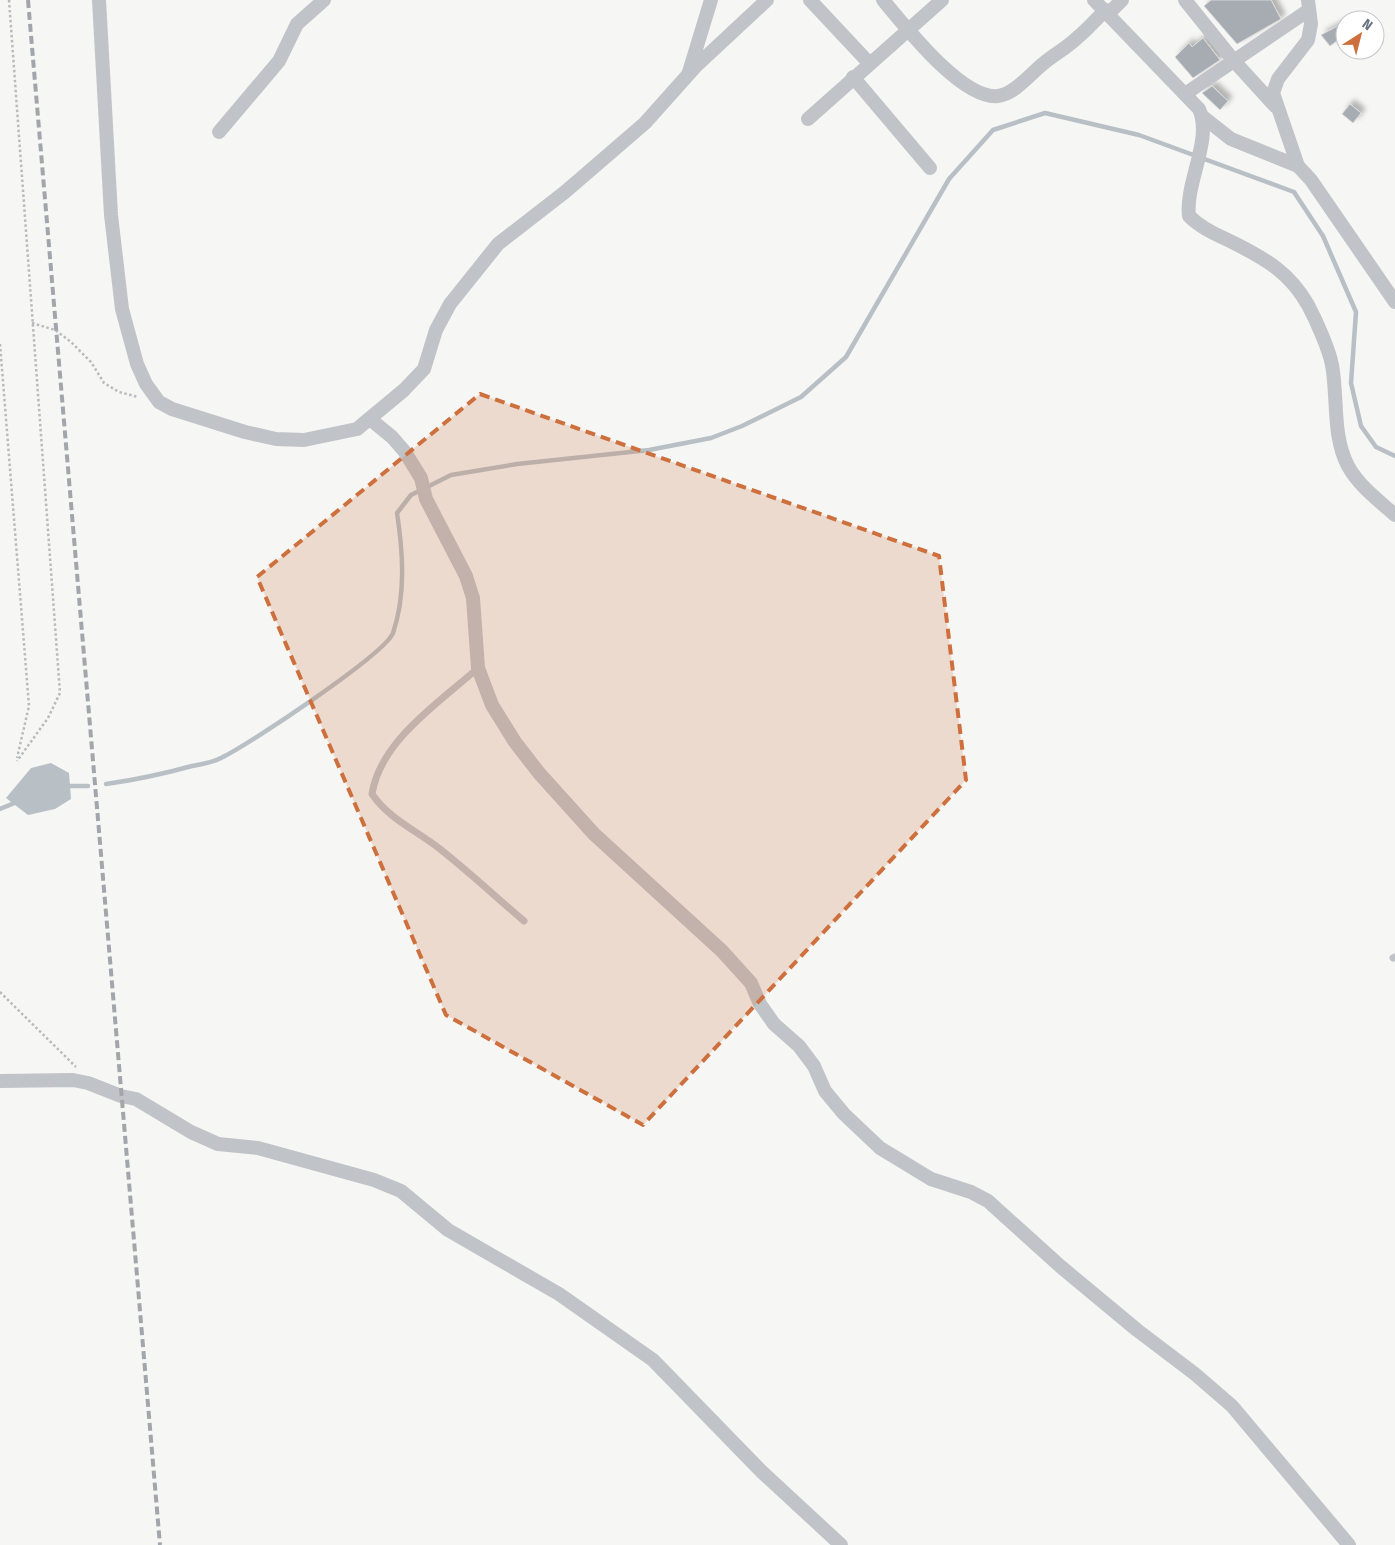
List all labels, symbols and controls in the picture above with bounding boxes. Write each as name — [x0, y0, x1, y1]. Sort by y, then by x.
north arrow — [1335, 10, 1385, 60]
text: N — [1359, 16, 1376, 34]

